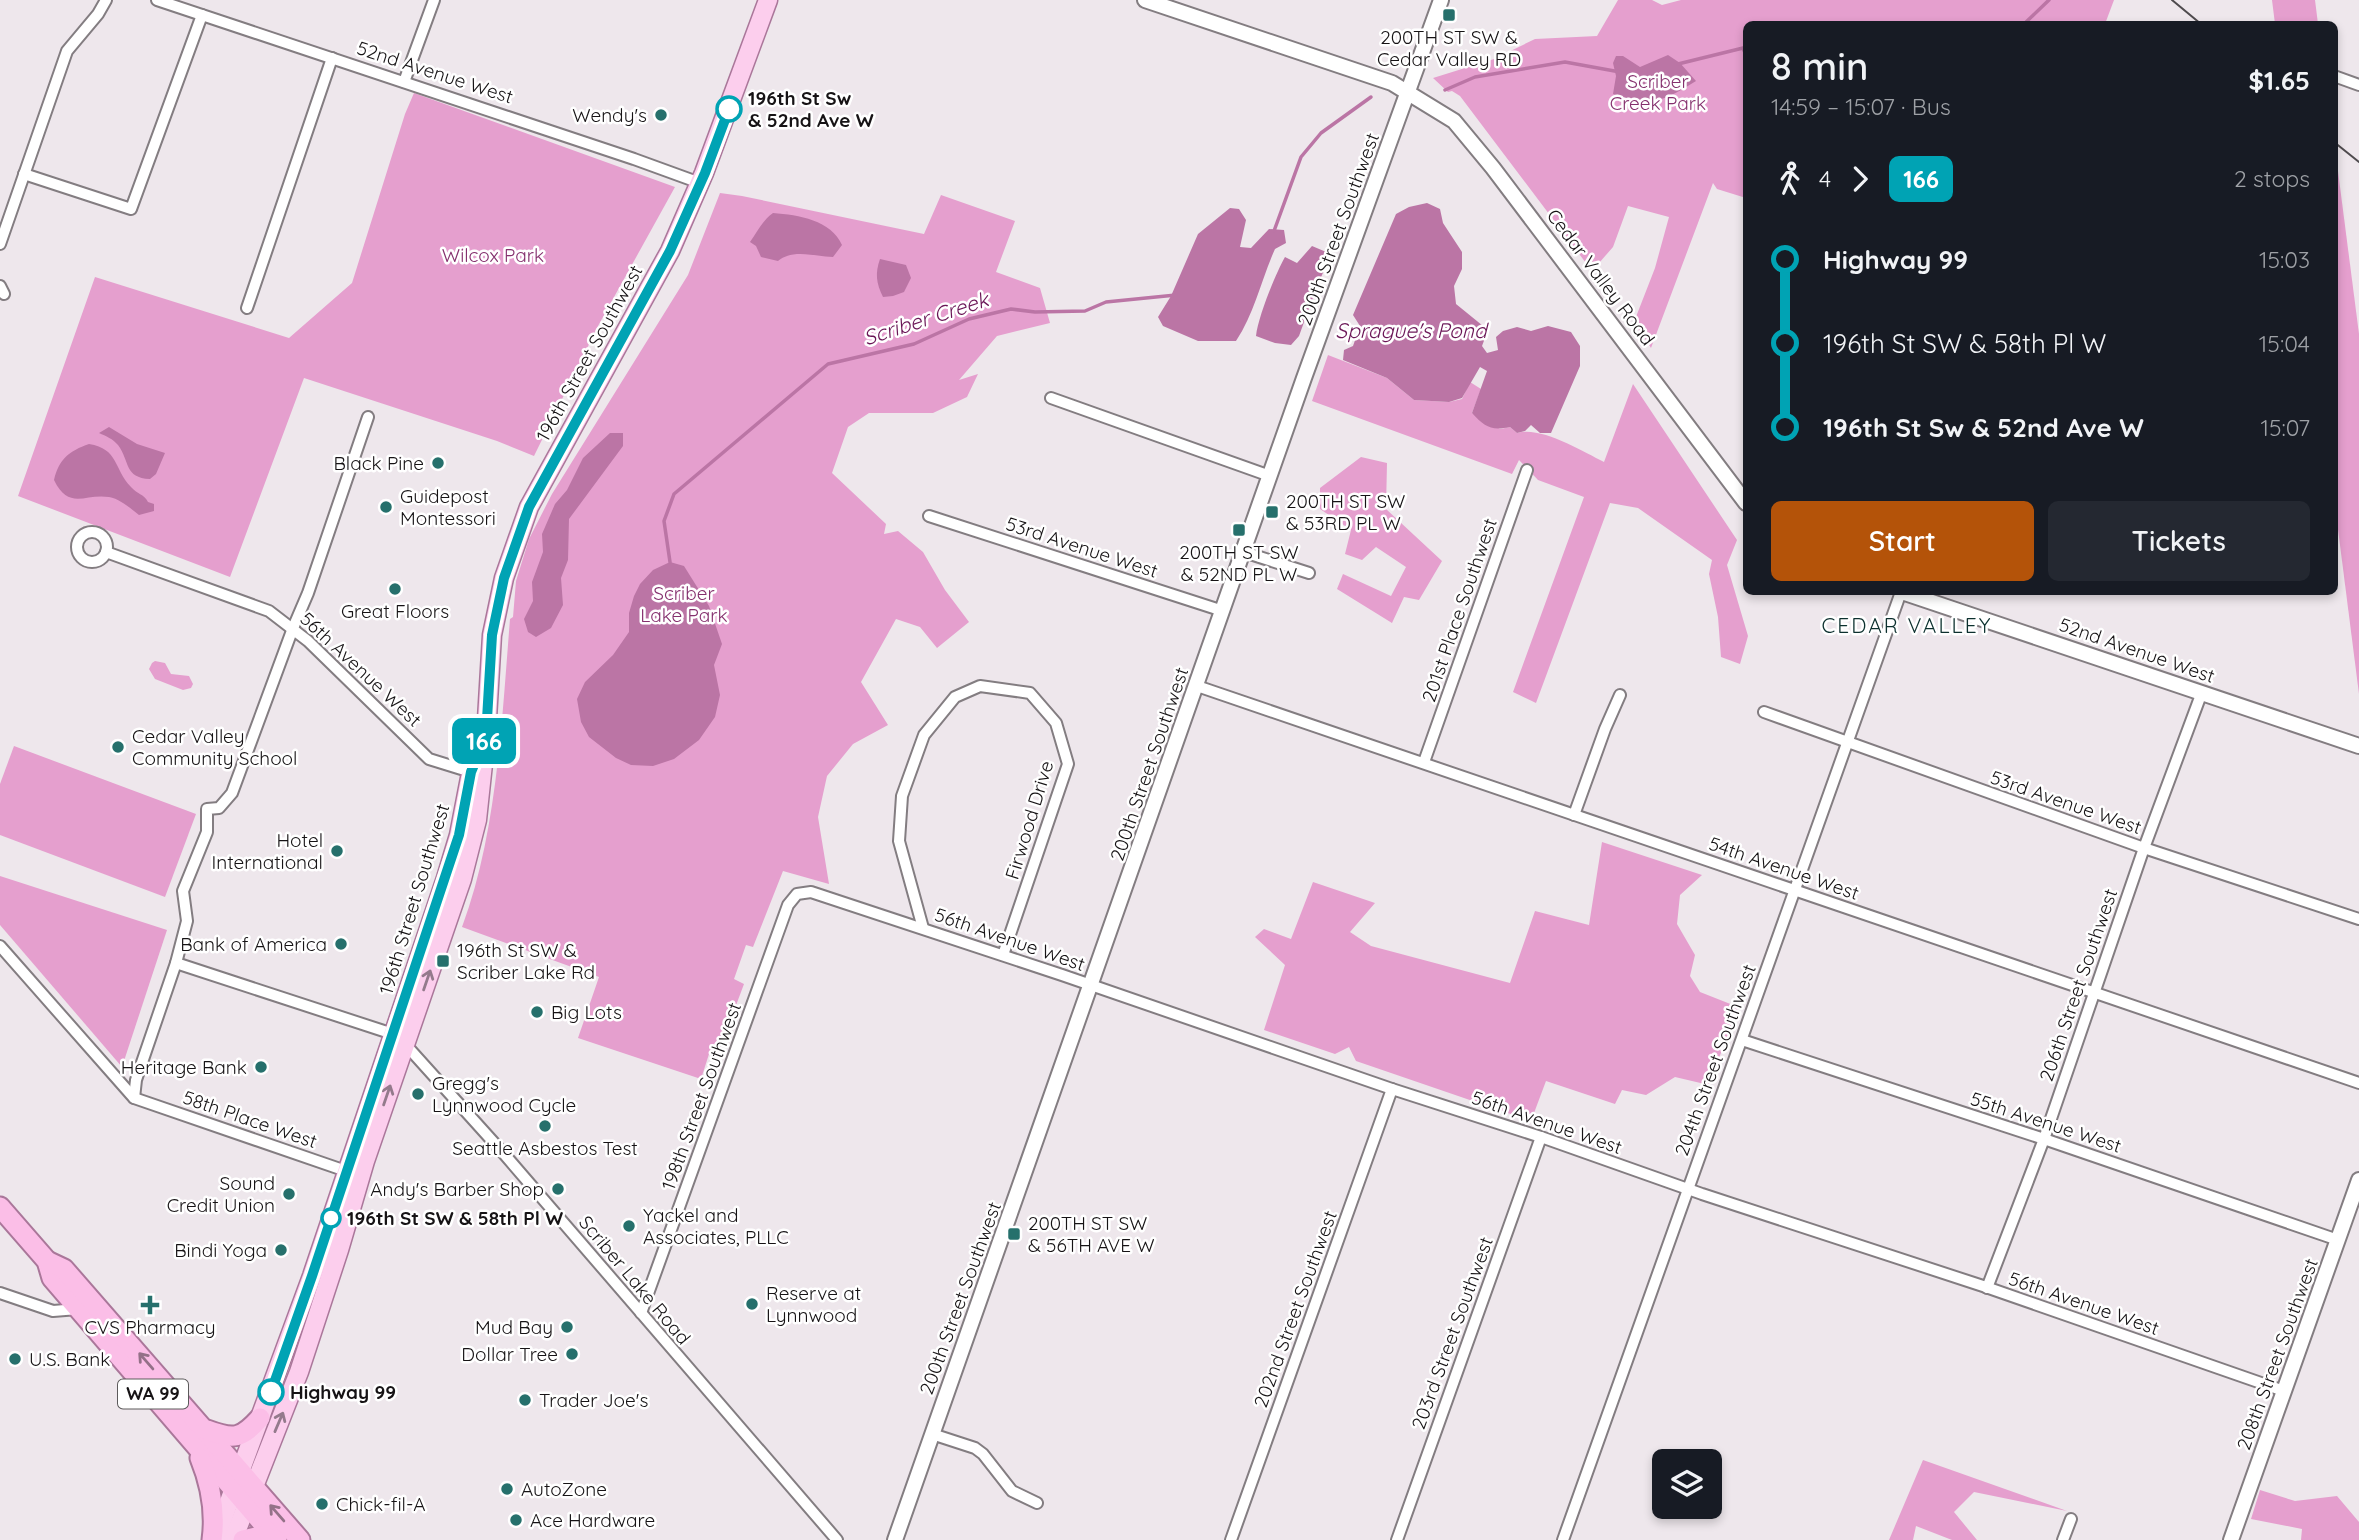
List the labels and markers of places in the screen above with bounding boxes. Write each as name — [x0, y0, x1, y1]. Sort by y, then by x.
marker: 200TH ST SW & Cedar Valley RD — [1441, 7, 1457, 23]
place label: 200TH ST SW & Cedar Valley RD — [1377, 25, 1521, 71]
place label: 196th St Sw & 52nd Ave W — [748, 86, 874, 132]
marker: 196th St Sw & 52nd Ave W — [716, 96, 742, 122]
place label: Wendy's — [572, 103, 647, 127]
marker: Wendy's — [653, 107, 669, 123]
place label: Black Pine — [334, 451, 424, 475]
marker: Black Pine — [430, 455, 446, 471]
place label: Guidepost Montessori — [400, 484, 496, 530]
place label: 200TH ST SW & 53RD PL W — [1286, 489, 1405, 535]
marker: Guidepost Montessori — [378, 499, 394, 515]
marker: 200TH ST SW & 53RD PL W — [1264, 504, 1280, 520]
marker: 200TH ST SW & 52ND PL W — [1231, 522, 1247, 538]
place label: 200TH ST SW & 52ND PL W — [1179, 540, 1299, 586]
marker: Great Floors — [387, 581, 403, 597]
place label: Great Floors — [341, 599, 449, 623]
place label: Cedar Valley Community School — [132, 724, 297, 770]
marker: Cedar Valley Community School — [110, 739, 126, 755]
place label: Hotel International — [212, 828, 323, 874]
marker: Hotel International — [329, 843, 345, 859]
place label: Bank of America — [180, 932, 327, 956]
marker: Bank of America — [333, 936, 349, 952]
place label: 196th St SW & Scriber Lake Rd — [457, 938, 595, 984]
marker: 196th St SW & Scriber Lake Rd — [435, 953, 451, 969]
place label: Big Lots — [551, 1000, 622, 1024]
marker: Big Lots — [529, 1004, 545, 1020]
place label: Heritage Bank — [121, 1055, 247, 1079]
marker: Heritage Bank — [253, 1059, 269, 1075]
place label: Gregg's Lynnwood Cycle — [432, 1071, 576, 1117]
marker: Gregg's Lynnwood Cycle — [410, 1086, 426, 1102]
marker: Seattle Asbestos Test — [537, 1118, 553, 1134]
place label: Seattle Asbestos Test — [452, 1136, 638, 1160]
place label: Sound Credit Union — [167, 1171, 275, 1217]
place label: Andy's Barber Shop — [370, 1177, 544, 1201]
marker: Andy's Barber Shop — [550, 1181, 566, 1197]
marker: Sound Credit Union — [281, 1186, 297, 1202]
place label: Yackel and Associates, PLLC — [643, 1203, 789, 1249]
place label: 196th St SW & 58th Pl W — [347, 1206, 563, 1230]
marker: 196th St SW & 58th Pl W — [321, 1208, 341, 1228]
place label: 200TH ST SW & 56TH AVE W — [1028, 1211, 1155, 1257]
marker: Yackel and Associates, PLLC — [621, 1218, 637, 1234]
marker: 200TH ST SW & 56TH AVE W — [1006, 1226, 1022, 1242]
place label: Bindi Yoga — [174, 1238, 267, 1262]
marker: Bindi Yoga — [273, 1242, 289, 1258]
place label: Reserve at Lynnwood — [766, 1281, 861, 1327]
marker: Reserve at Lynnwood — [744, 1296, 760, 1312]
marker: CVS Pharmacy — [142, 1297, 158, 1313]
place label: CVS Pharmacy — [84, 1315, 216, 1339]
place label: Mud Bay — [475, 1315, 553, 1339]
marker: Mud Bay — [559, 1319, 575, 1335]
place label: Dollar Tree — [461, 1342, 558, 1366]
marker: Dollar Tree — [564, 1346, 580, 1362]
place label: U.S. Bank — [29, 1347, 110, 1371]
marker: U.S. Bank — [7, 1351, 23, 1367]
marker: Highway 99 — [258, 1379, 284, 1405]
place label: Highway 99 — [290, 1380, 396, 1404]
place label: Trader Joe's — [539, 1388, 648, 1412]
marker: Trader Joe's — [517, 1392, 533, 1408]
place label: AutoZone — [521, 1477, 607, 1501]
marker: AutoZone — [499, 1481, 515, 1497]
place label: Chick-fil-A — [336, 1492, 426, 1516]
marker: Chick-fil-A — [314, 1496, 330, 1512]
place label: Ace Hardware — [530, 1508, 655, 1532]
marker: Ace Hardware — [508, 1512, 524, 1528]

